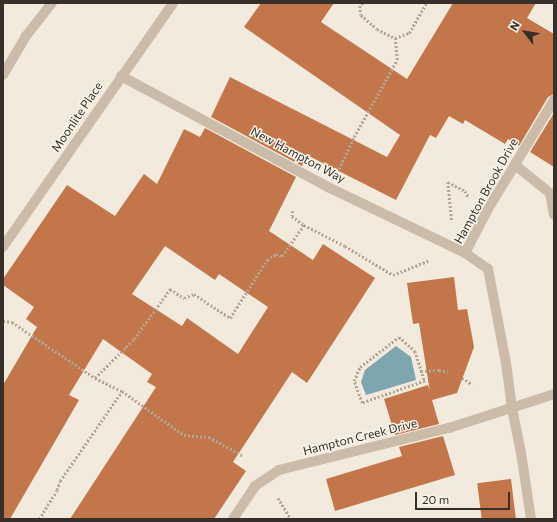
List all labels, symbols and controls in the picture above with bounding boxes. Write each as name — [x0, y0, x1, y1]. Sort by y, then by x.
north arrow — [505, 12, 545, 52]
text: N — [507, 19, 522, 32]
street label: Moonlite Place — [48, 79, 106, 155]
street label: New Hampton Way — [248, 124, 348, 186]
street label: Hampton Brook Drive — [451, 136, 521, 246]
street label: Hampton Creek Drive — [301, 416, 419, 458]
scale bar — [417, 484, 512, 510]
text: 20 m — [422, 492, 449, 506]

